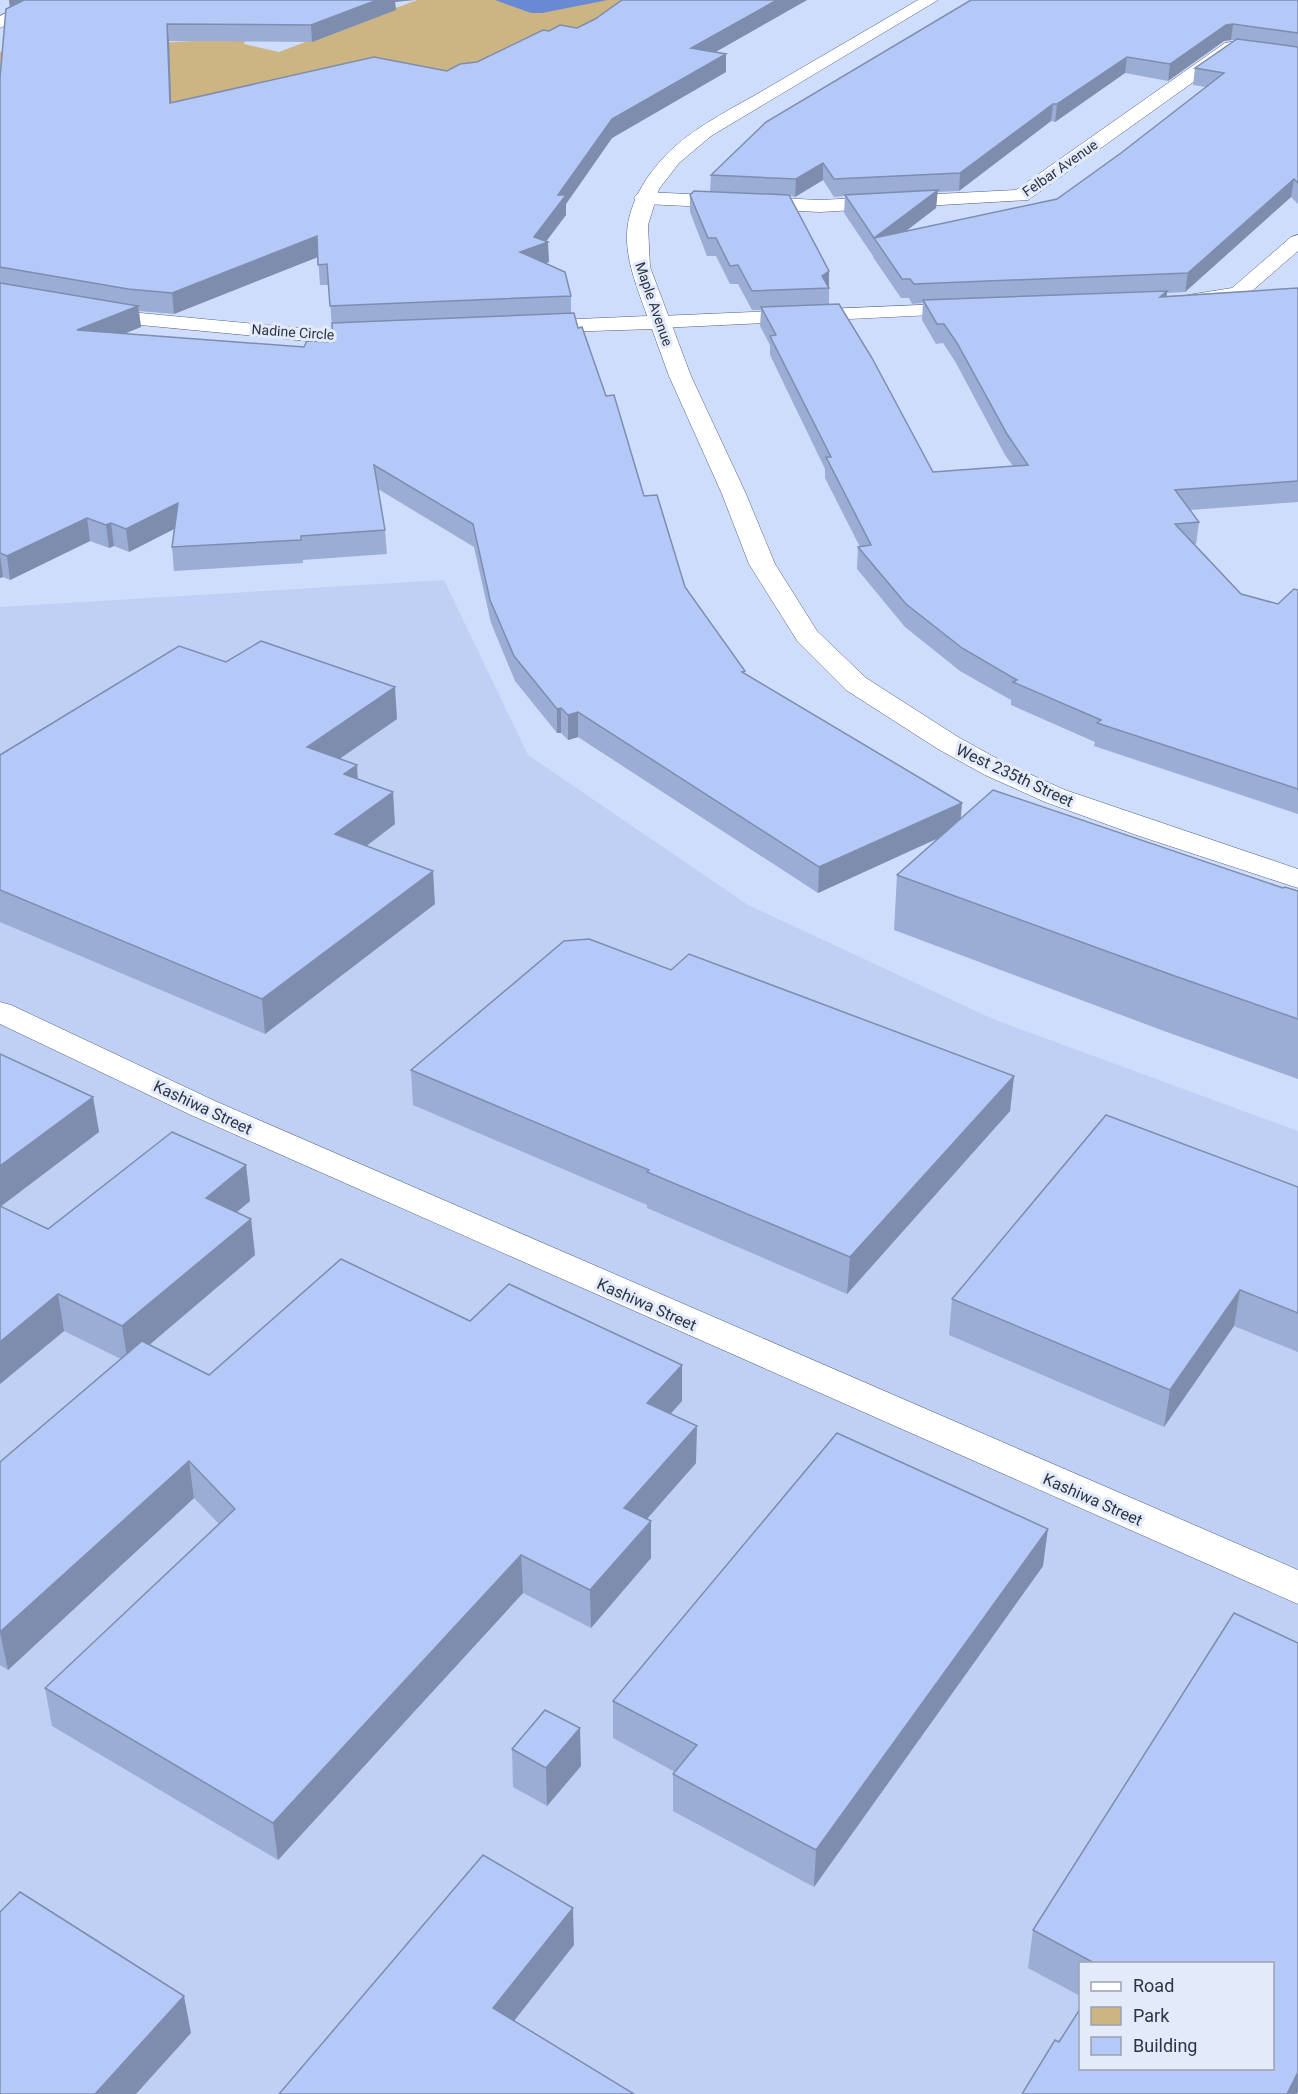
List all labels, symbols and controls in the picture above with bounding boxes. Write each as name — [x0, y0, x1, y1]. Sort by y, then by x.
street label: Felbar Avenue — [1019, 136, 1101, 200]
street label: Maple Avenue — [632, 260, 676, 348]
street label: Nadine Circle — [251, 321, 335, 343]
street label: West 235th Street — [953, 740, 1076, 811]
street label: Kashiwa Street — [150, 1076, 255, 1139]
street label: Kashiwa Street — [594, 1274, 699, 1335]
street label: Kashiwa Street — [1040, 1469, 1145, 1530]
legend — [1079, 1962, 1274, 2070]
text: Road — [1133, 1975, 1174, 1996]
text: Park — [1133, 2005, 1170, 2026]
text: Building — [1133, 2035, 1197, 2056]

